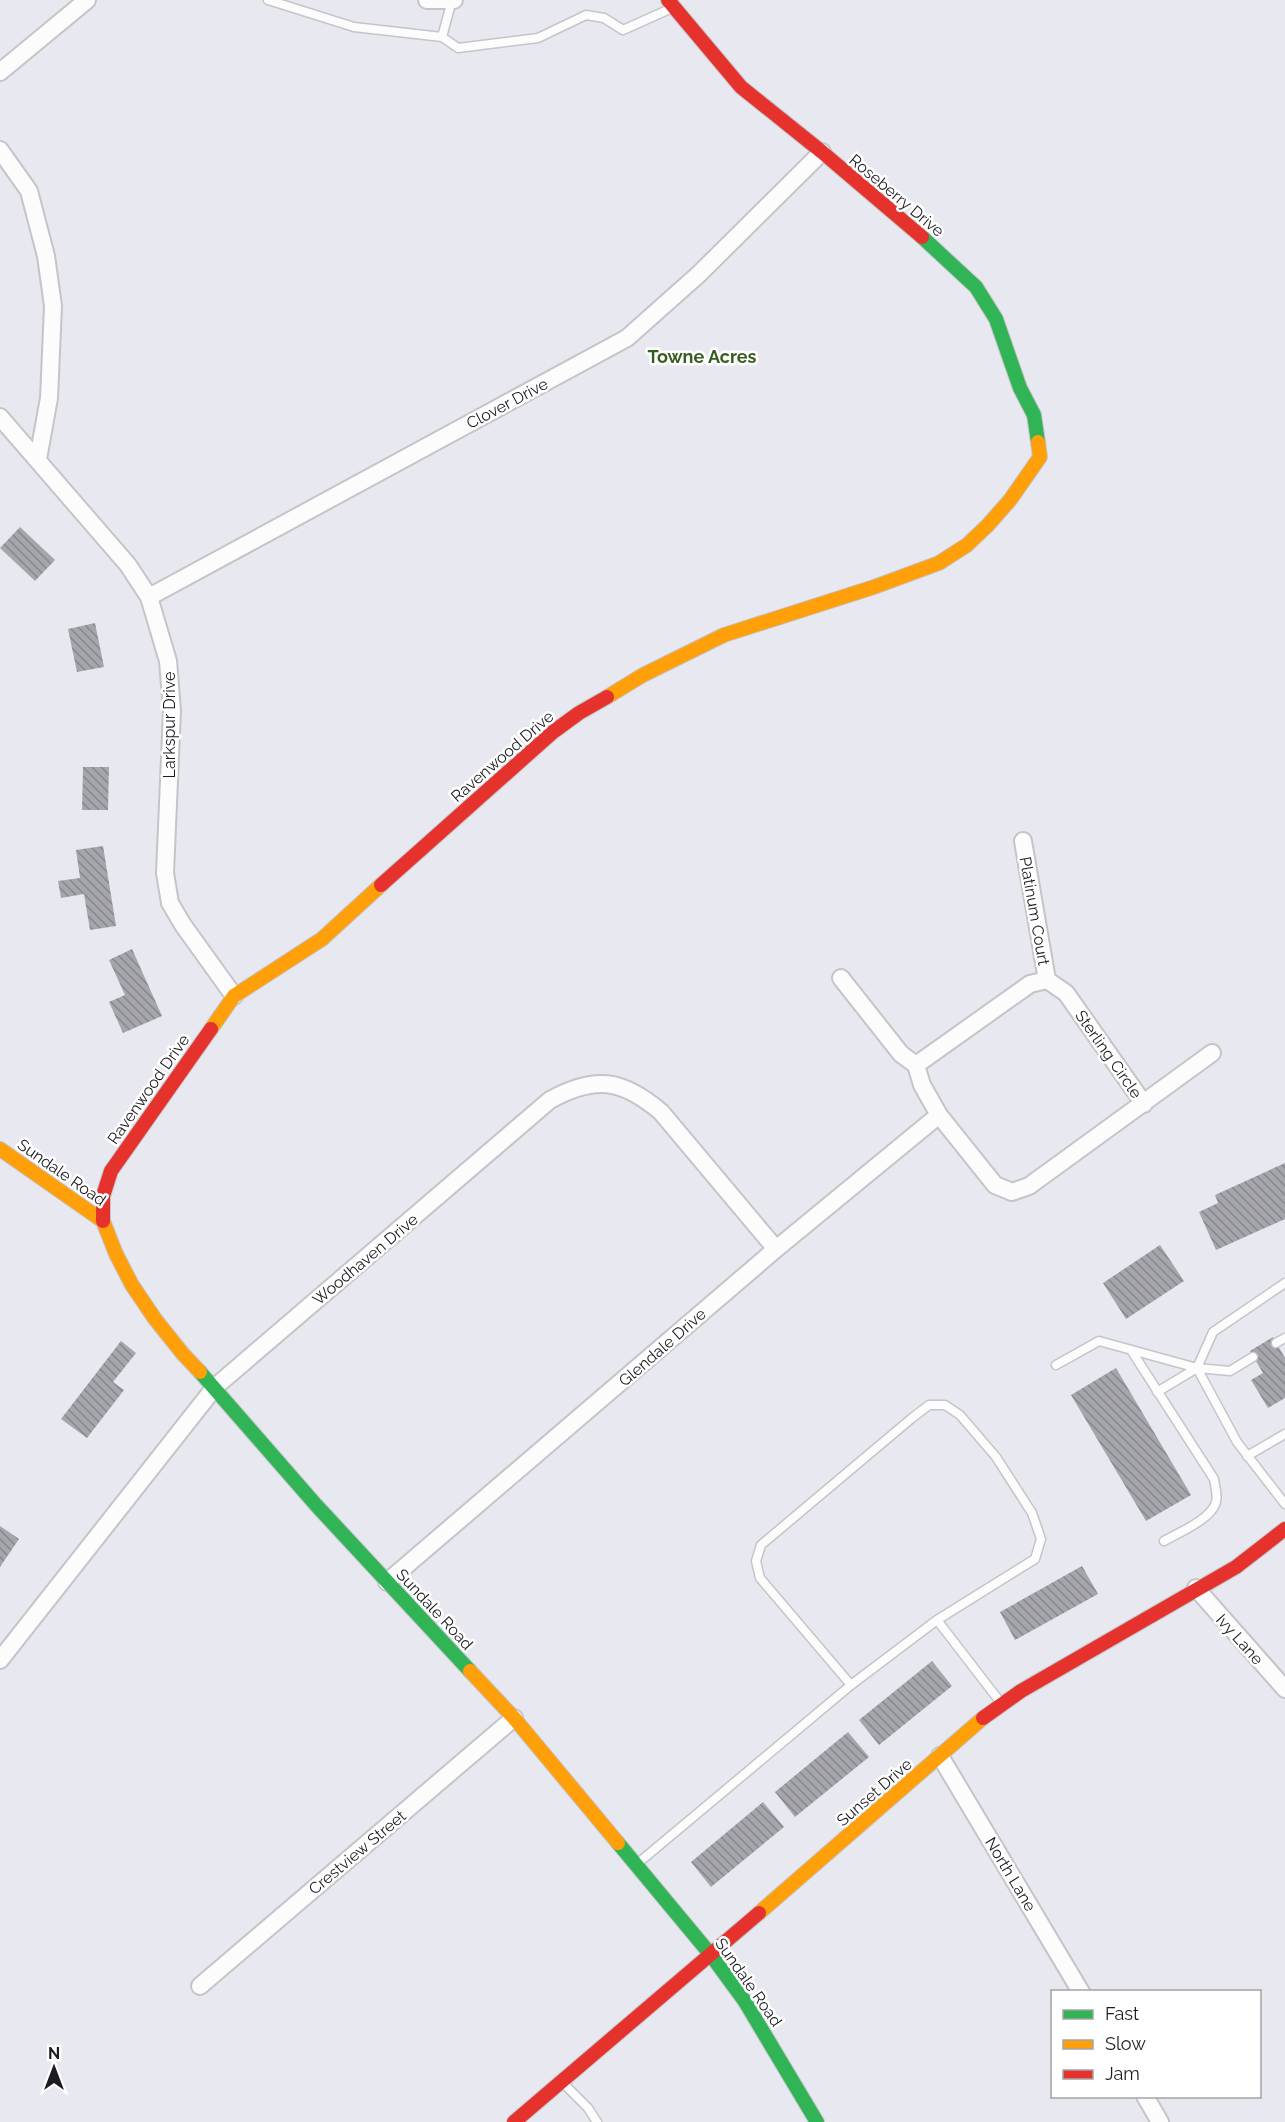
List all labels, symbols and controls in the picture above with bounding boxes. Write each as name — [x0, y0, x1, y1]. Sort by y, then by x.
street label: Roseberry Drive — [845, 150, 948, 241]
district label: Towne Acres — [648, 346, 757, 367]
street label: Clover Drive — [463, 374, 551, 433]
street label: Larkspur Drive — [160, 672, 179, 778]
street label: Ravenwood Drive — [447, 707, 557, 806]
street label: Platinum Court — [1016, 855, 1054, 968]
street label: Sterling Circle — [1071, 1007, 1146, 1102]
street label: Ravenwood Drive — [103, 1031, 193, 1148]
street label: Sundale Road — [14, 1135, 110, 1210]
street label: Woodhaven Drive — [309, 1210, 422, 1309]
street label: Glendale Drive — [615, 1304, 710, 1390]
street label: Sundale Road — [392, 1565, 477, 1654]
street label: Ivy Lane — [1212, 1610, 1267, 1669]
street label: Sunset Drive — [833, 1755, 916, 1830]
street label: Crestview Street — [305, 1806, 410, 1899]
street label: North Lane — [981, 1834, 1040, 1915]
street label: Sundale Road — [711, 1934, 786, 2030]
legend — [1051, 1990, 1261, 2098]
text: Fast — [1105, 2003, 1139, 2024]
text: Slow — [1105, 2033, 1146, 2054]
north arrow — [24, 2038, 84, 2098]
text: N — [48, 2044, 60, 2063]
text: Jam — [1105, 2063, 1140, 2084]

